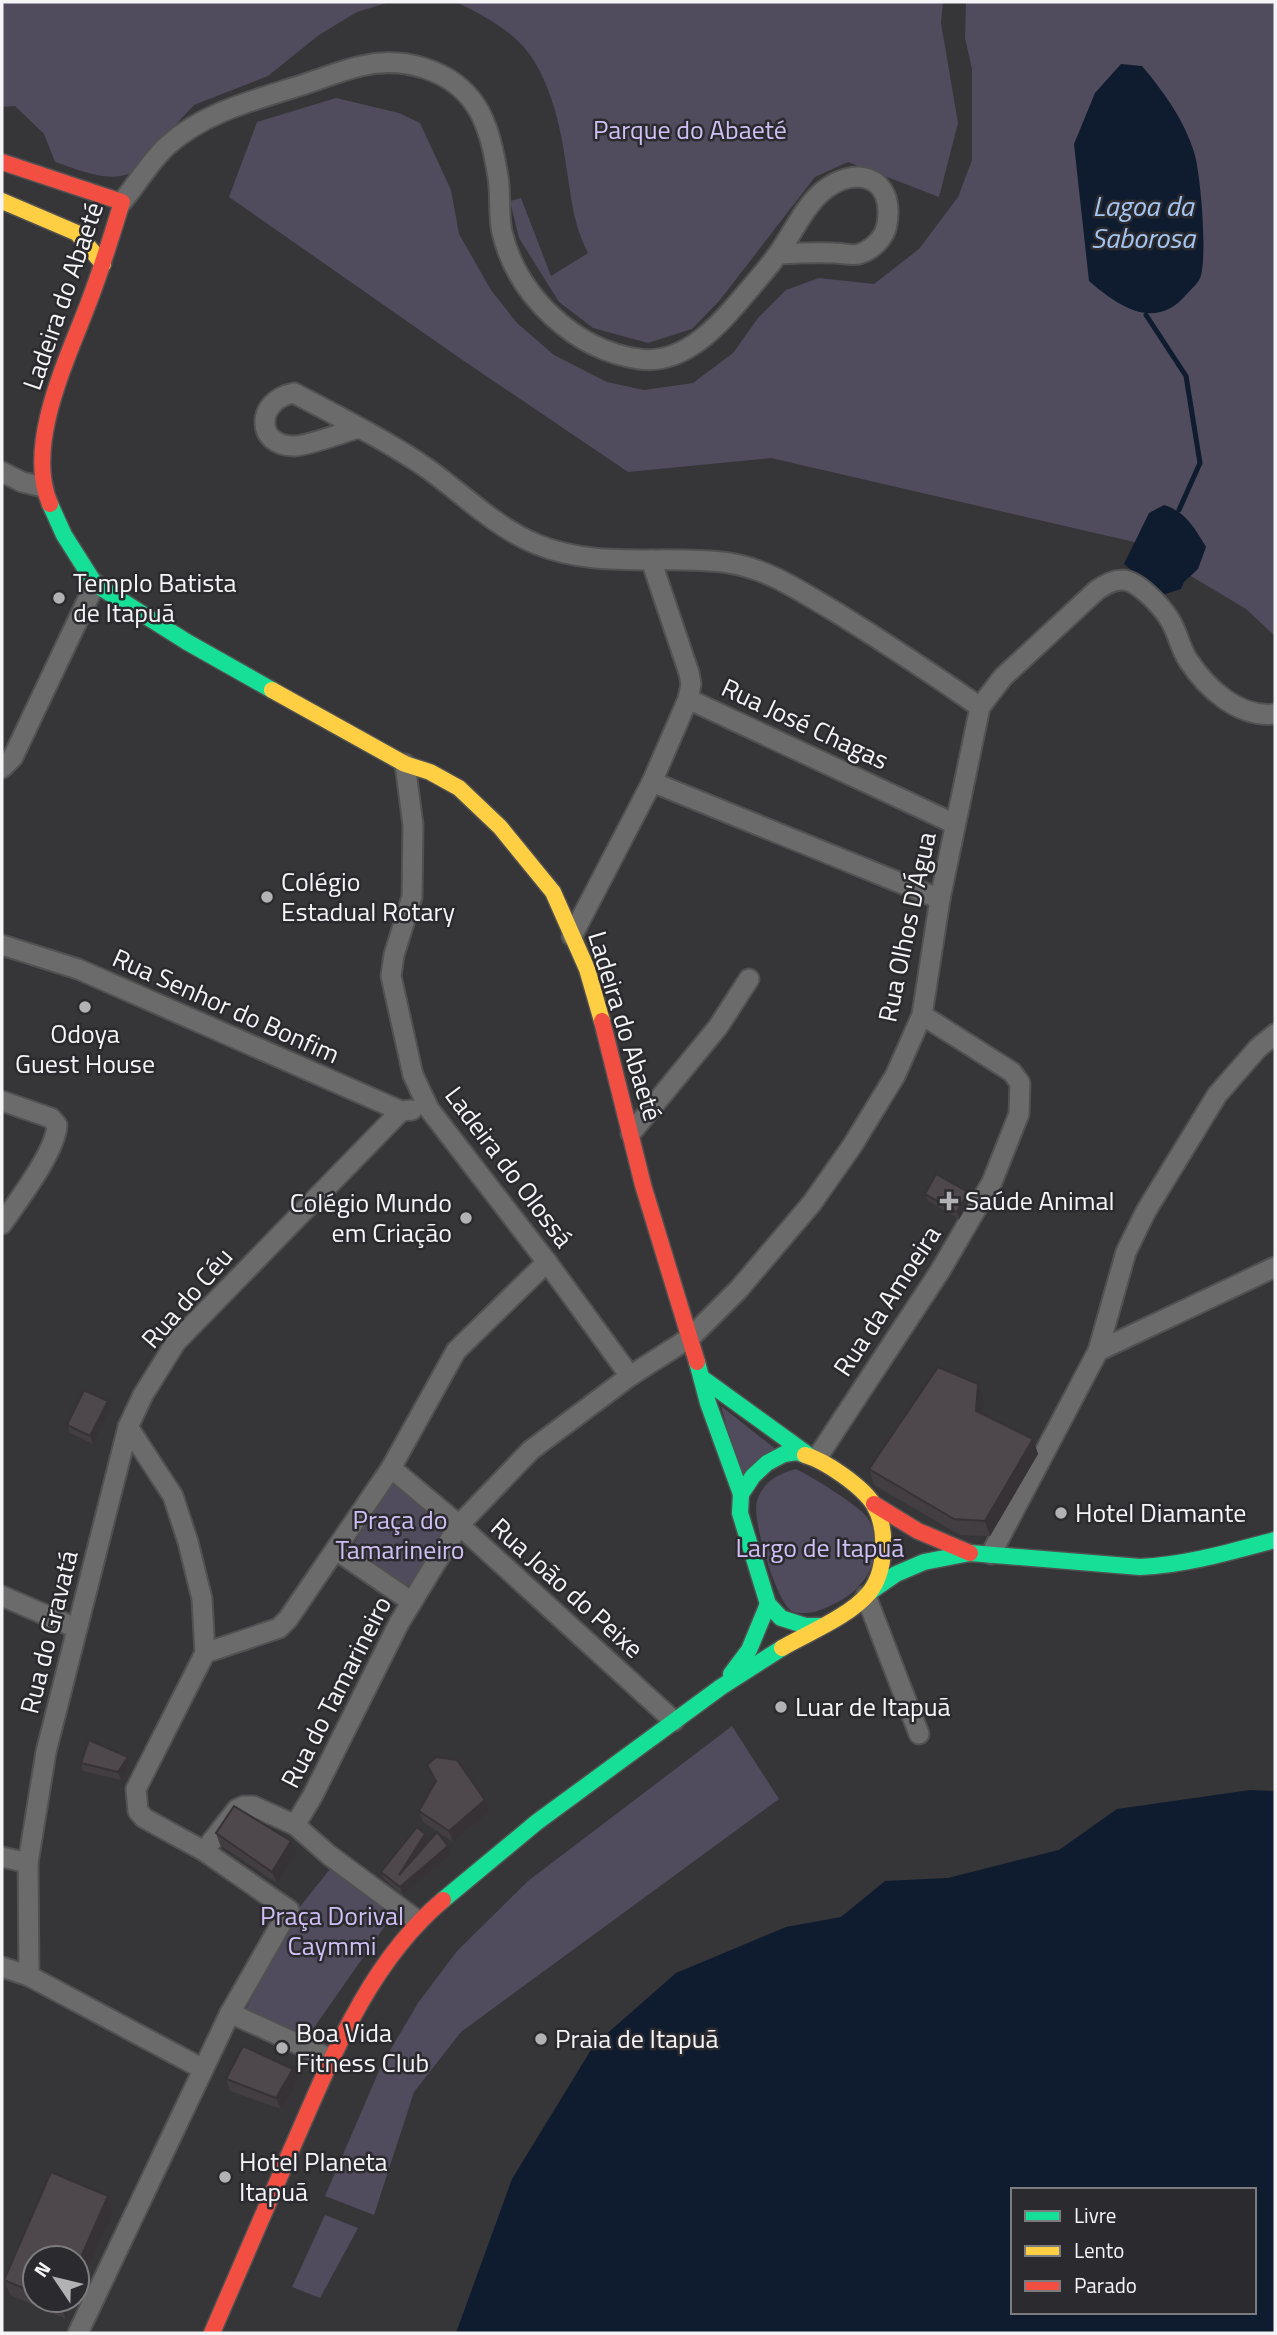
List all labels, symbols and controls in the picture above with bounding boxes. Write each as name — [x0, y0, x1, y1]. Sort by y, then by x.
park label: Parque do Abaeté — [593, 110, 787, 149]
water label: Lagoa da Saborosa — [1091, 184, 1197, 259]
street label: Ladeira do Abaeté — [12, 197, 113, 395]
place label: Templo Batista de Itapuã — [73, 563, 236, 632]
marker: Templo Batista de Itapuã — [51, 590, 67, 606]
street label: Rua José Chagas — [715, 668, 895, 779]
street label: Rua Olhos D'Água — [867, 828, 946, 1026]
place label: Colégio Estadual Rotary — [281, 862, 455, 931]
marker: Colégio Estadual Rotary — [259, 889, 275, 905]
street label: Ladeira do Abaeté — [578, 926, 673, 1126]
street label: Rua Senhor do Bonfim — [106, 938, 346, 1073]
marker: Odoya Guest House — [77, 999, 93, 1015]
place label: Odoya Guest House — [15, 1014, 155, 1083]
street label: Ladeira do Olossá — [436, 1078, 583, 1256]
place label: Saúde Animal — [965, 1181, 1114, 1220]
place label: Colégio Mundo em Criação — [290, 1183, 452, 1252]
marker: Saúde Animal — [939, 1191, 959, 1211]
marker: Colégio Mundo em Criação — [458, 1210, 474, 1226]
street label: Rua da Amoeira — [823, 1218, 950, 1384]
street label: Rua do Céu — [132, 1239, 242, 1357]
place label: Hotel Diamante — [1075, 1493, 1246, 1532]
park label: Praça do Tamarineiro — [335, 1500, 465, 1569]
marker: Hotel Diamante — [1053, 1505, 1069, 1521]
street label: Rua João do Peixe — [482, 1508, 652, 1667]
park label: Largo de Itapuã — [736, 1528, 904, 1567]
street label: Rua do Gravatá — [9, 1546, 88, 1718]
street label: Rua do Tamarineiro — [270, 1589, 401, 1795]
place label: Luar de Itapuã — [795, 1687, 951, 1726]
marker: Luar de Itapuã — [773, 1699, 789, 1715]
park label: Praça Dorival Caymmi — [260, 1896, 404, 1965]
place label: Boa Vida Fitness Club — [296, 2013, 429, 2082]
place label: Praia de Itapuã — [555, 2019, 719, 2058]
marker: Praia de Itapuã — [533, 2031, 549, 2047]
marker: Boa Vida Fitness Club — [274, 2040, 290, 2056]
place label: Hotel Planeta Itapuã — [239, 2142, 388, 2211]
marker: Hotel Planeta Itapuã — [217, 2169, 233, 2185]
legend — [1011, 2188, 1256, 2314]
text: Livre — [1074, 2199, 1116, 2231]
text: Lento — [1074, 2234, 1124, 2266]
north arrow — [21, 2244, 91, 2314]
text: N — [26, 2255, 57, 2283]
text: Parado — [1074, 2269, 1137, 2301]

